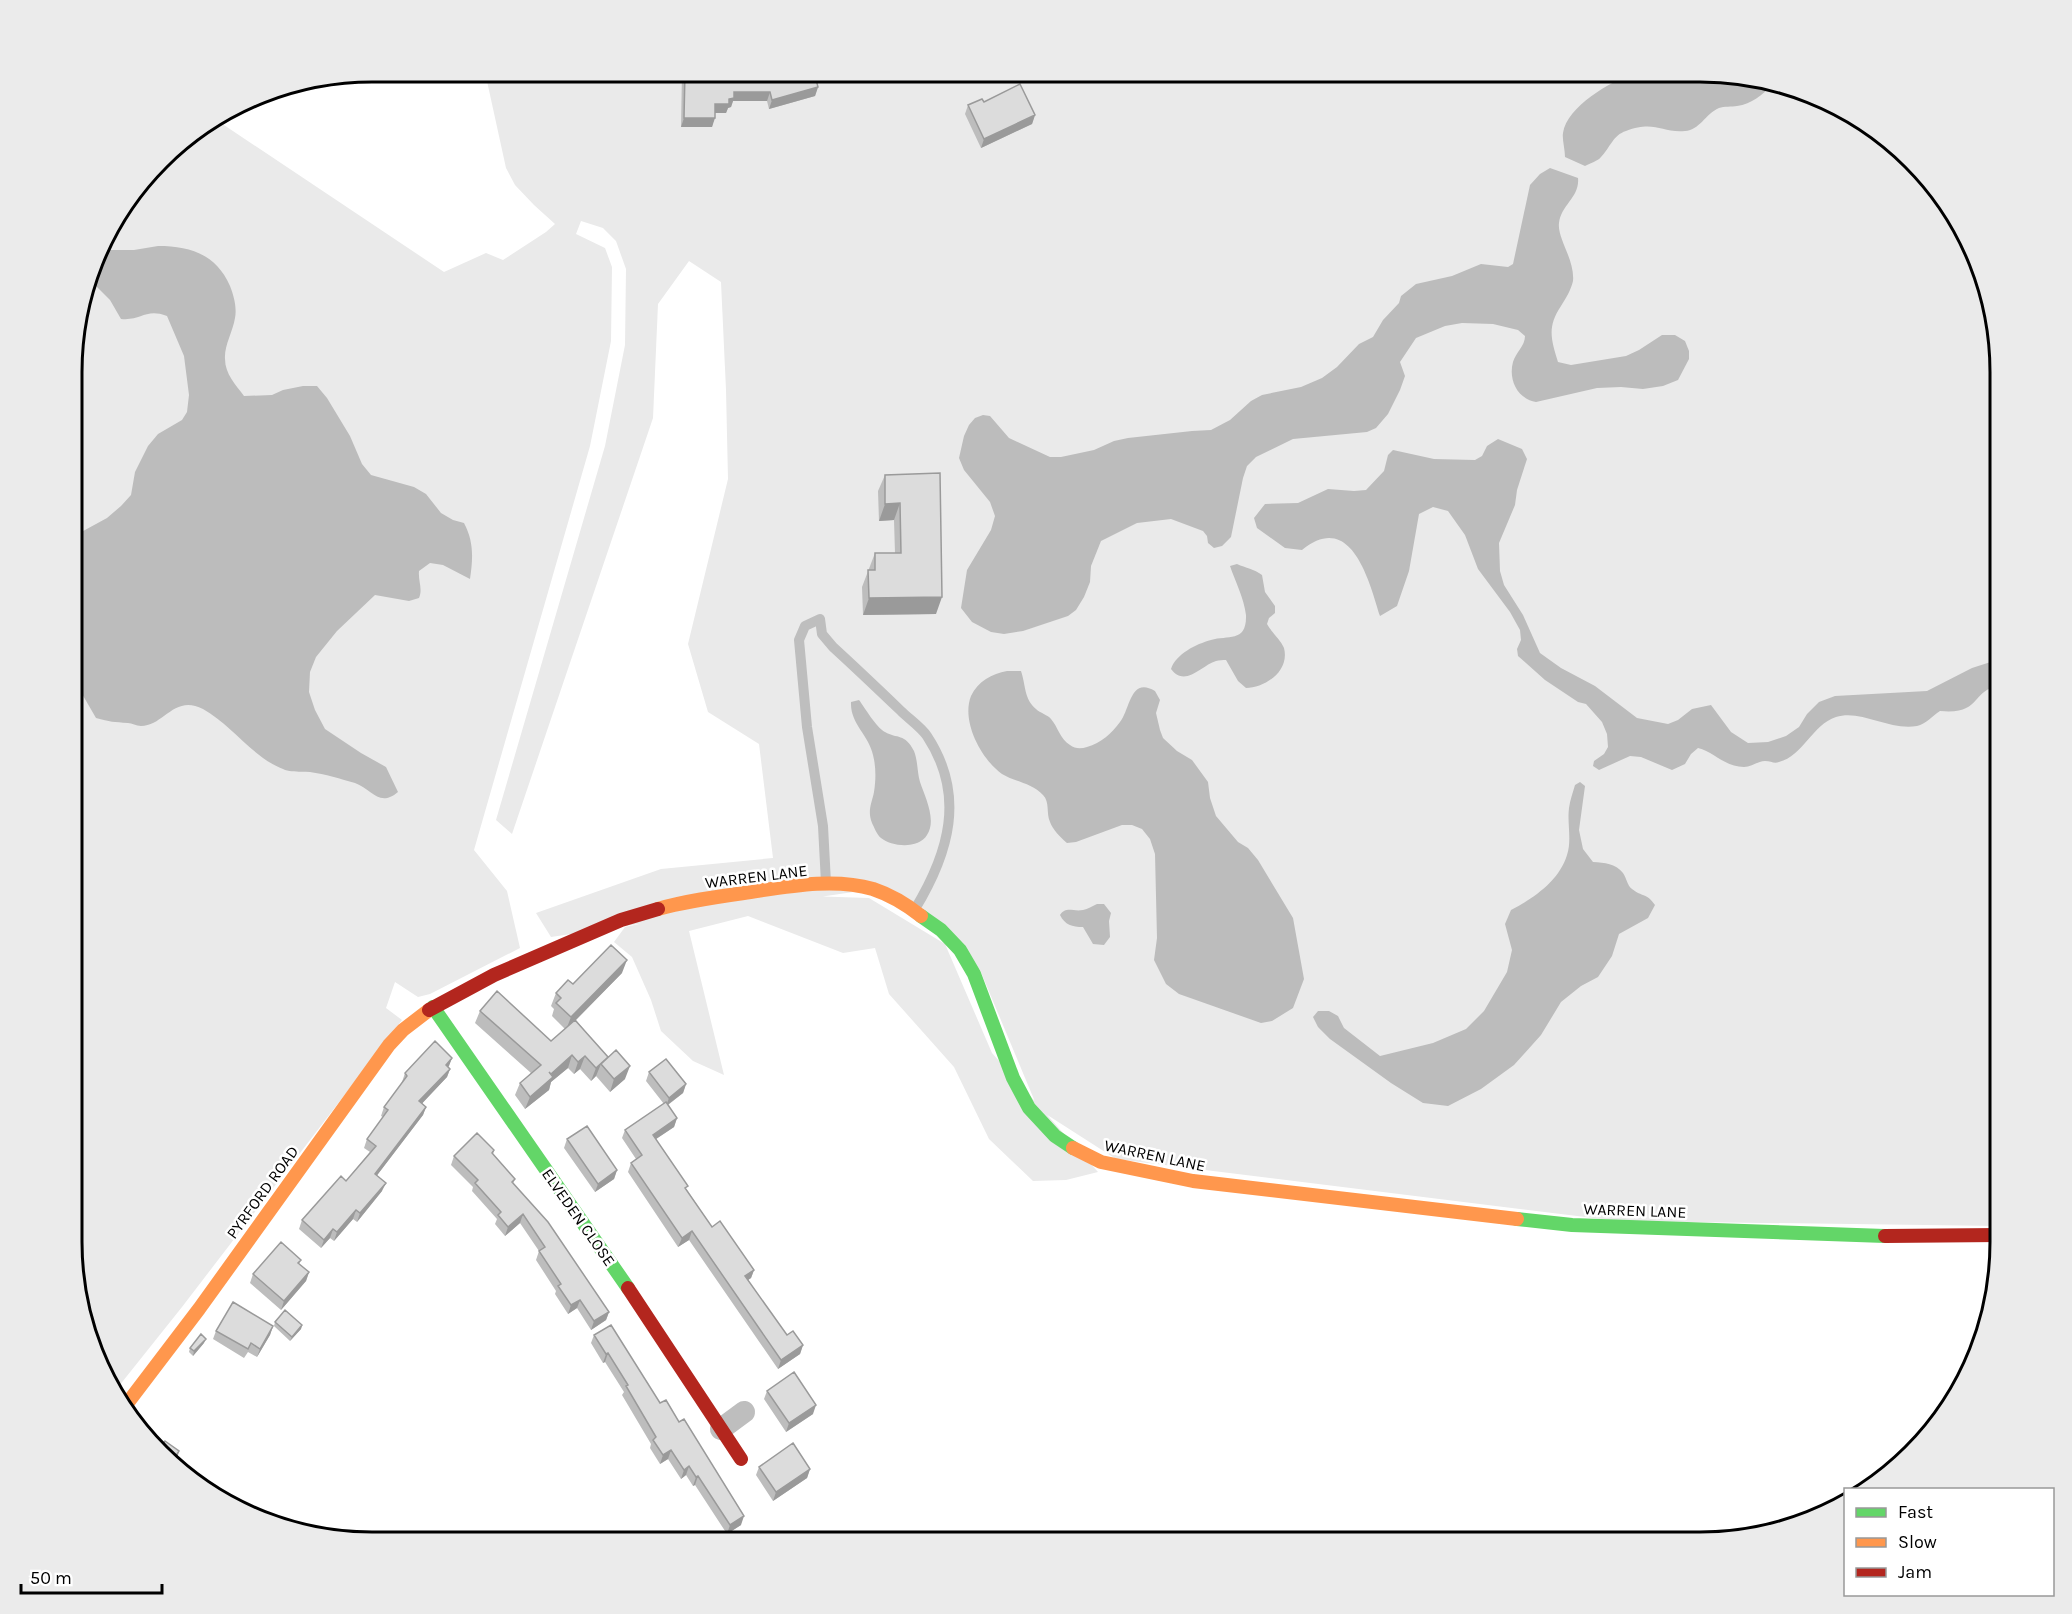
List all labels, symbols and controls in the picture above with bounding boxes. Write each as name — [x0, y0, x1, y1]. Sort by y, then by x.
street label: WARREN LANE — [704, 861, 808, 892]
street label: WARREN LANE — [1103, 1135, 1207, 1175]
street label: PYRFORD ROAD — [222, 1142, 302, 1242]
street label: ELVEDEN CLOSE — [538, 1165, 619, 1270]
street label: WARREN LANE — [1583, 1199, 1687, 1222]
legend — [1844, 1488, 2054, 1596]
text: Fast — [1898, 1501, 1933, 1523]
text: Slow — [1898, 1531, 1937, 1553]
scale bar — [21, 1557, 162, 1595]
text: Jam — [1898, 1561, 1932, 1583]
text: 50 m — [30, 1567, 72, 1589]

